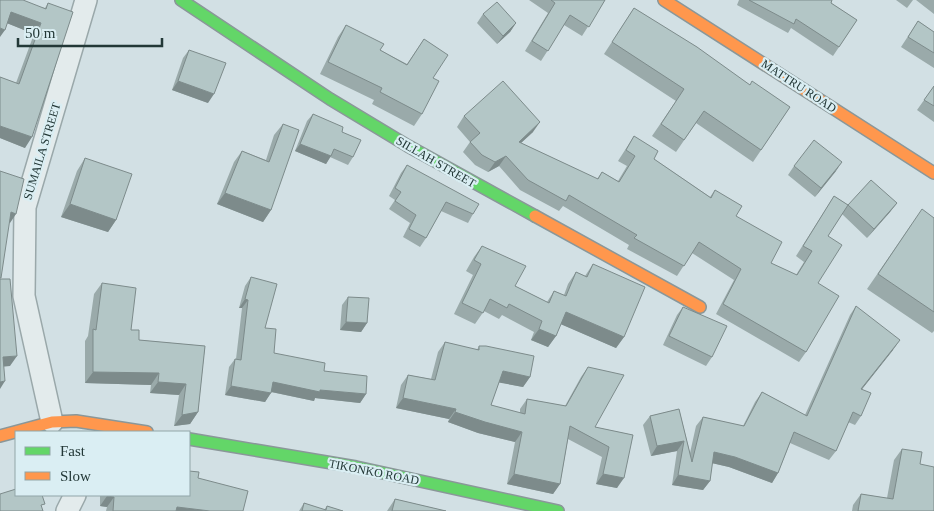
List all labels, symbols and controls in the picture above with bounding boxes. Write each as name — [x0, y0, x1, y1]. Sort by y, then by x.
scale bar — [18, 15, 161, 47]
text: 50 m — [25, 25, 56, 41]
street label: MATTRU ROAD — [759, 57, 839, 116]
street label: SUMAILA STREET — [21, 100, 64, 201]
street label: SILLAH STREET — [394, 134, 479, 191]
legend — [15, 431, 190, 496]
text: Fast — [60, 443, 86, 459]
street label: TIKONKO ROAD — [328, 456, 421, 488]
text: Slow — [60, 468, 91, 484]

